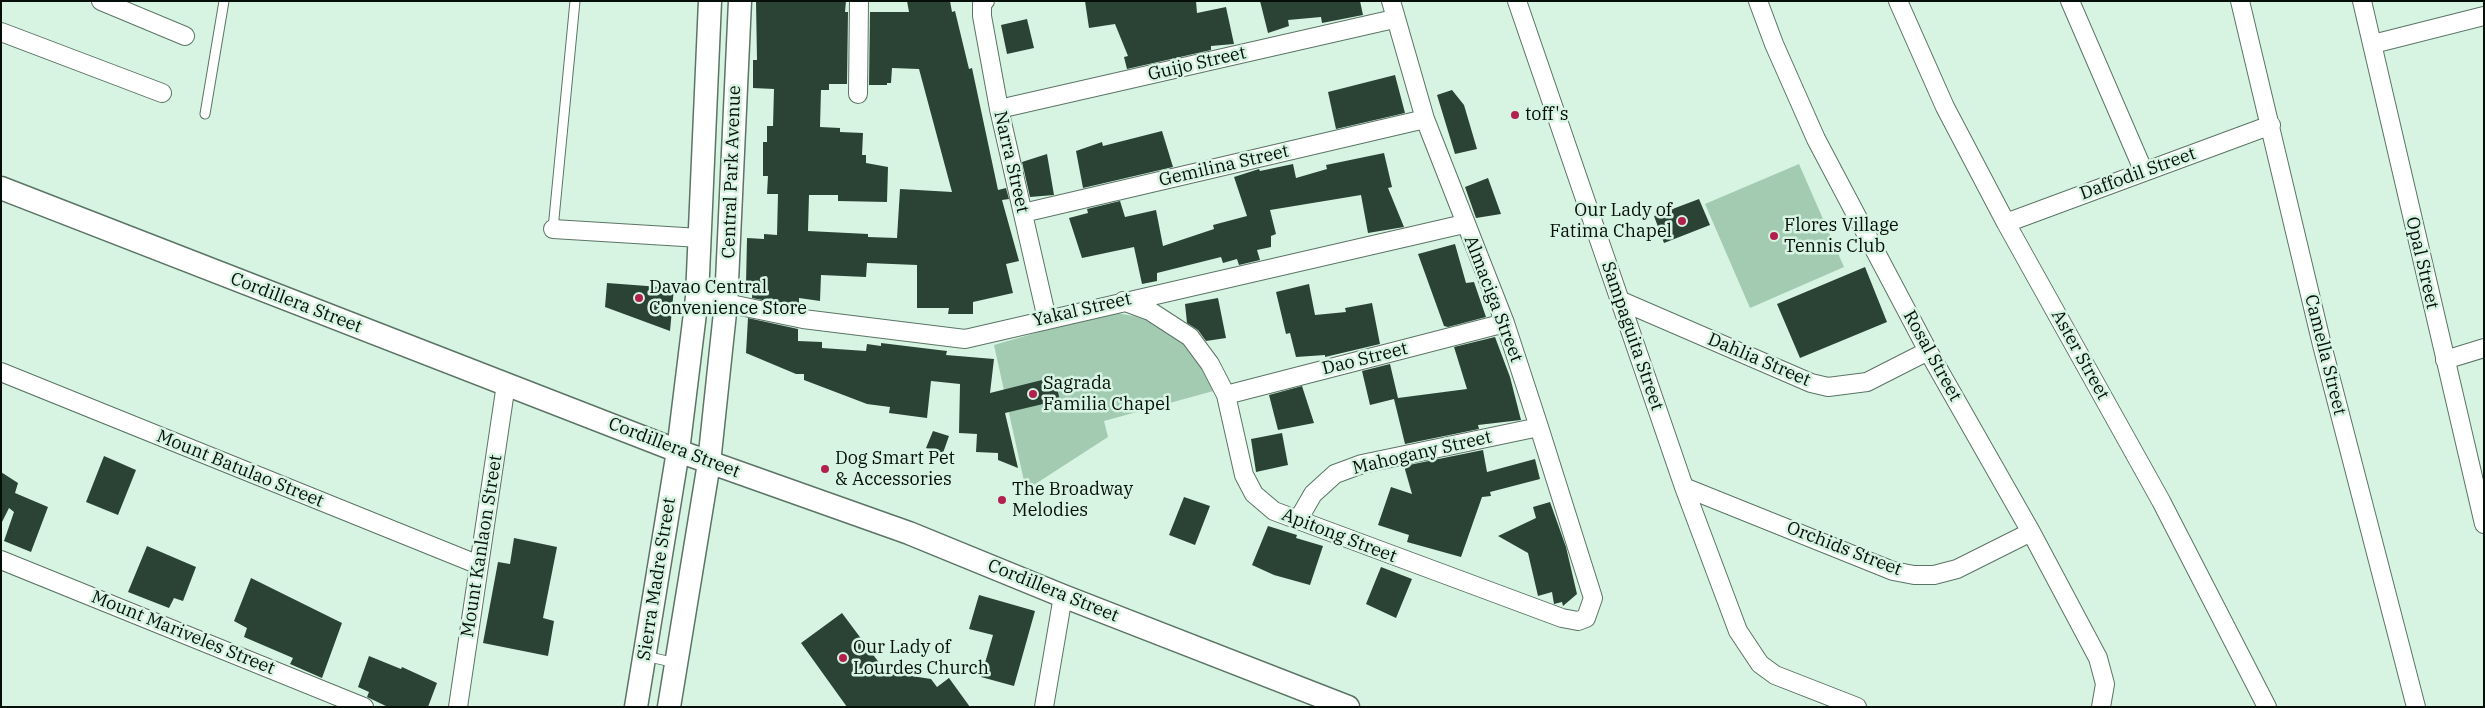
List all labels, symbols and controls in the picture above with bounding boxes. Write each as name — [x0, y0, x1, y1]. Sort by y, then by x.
street label: Guijo Street — [1146, 42, 1248, 86]
street label: Central Park Avenue — [718, 85, 746, 259]
place label: toff's — [1525, 104, 1568, 126]
street label: Narra Street — [989, 109, 1033, 215]
marker: toff's — [1509, 109, 1521, 121]
street label: Gemilina Street — [1157, 141, 1291, 191]
street label: Daffodil Street — [2077, 143, 2199, 205]
place label: Our Lady of Fatima Chapel — [1550, 200, 1672, 242]
marker: Our Lady of Fatima Chapel — [1676, 215, 1688, 227]
place label: Flores Village Tennis Club — [1784, 215, 1899, 258]
street label: Opal Street — [2401, 215, 2443, 311]
marker: Flores Village Tennis Club — [1768, 230, 1780, 242]
street label: Almaciga Street — [1459, 233, 1527, 365]
street label: Sampaguita Street — [1596, 259, 1668, 413]
street label: Cordillera Street — [227, 268, 365, 338]
place label: Davao Central Convenience Store — [649, 277, 807, 320]
street label: Yakal Street — [1031, 288, 1133, 332]
marker: Davao Central Convenience Store — [633, 292, 645, 304]
street label: Camella Street — [2300, 292, 2350, 418]
street label: Aster Street — [2046, 306, 2114, 404]
street label: Rosal Street — [1898, 307, 1966, 405]
street label: Dahlia Street — [1704, 329, 1814, 391]
street label: Dao Street — [1320, 338, 1410, 380]
place label: Sagrada Familia Chapel — [1043, 373, 1170, 416]
marker: Sagrada Familia Chapel — [1027, 388, 1039, 400]
street label: Cordillera Street — [605, 413, 743, 483]
street label: Mount Batulao Street — [153, 426, 327, 512]
street label: Mahogany Street — [1350, 426, 1494, 480]
place label: Dog Smart Pet & Accessories — [835, 448, 955, 490]
street label: Mount Kanlaon Street — [457, 453, 507, 639]
marker: Dog Smart Pet & Accessories — [819, 463, 831, 475]
place label: The Broadway Melodies — [1012, 479, 1133, 522]
marker: The Broadway Melodies — [996, 494, 1008, 506]
street label: Sierra Madre Street — [633, 496, 681, 662]
street label: Apitong Street — [1278, 504, 1400, 568]
street label: Orchids Street — [1783, 517, 1905, 581]
street label: Cordillera Street — [984, 555, 1122, 627]
street label: Mount Mariveles Street — [88, 586, 278, 680]
place label: Our Lady of Lourdes Church — [853, 637, 989, 680]
marker: Our Lady of Lourdes Church — [837, 652, 849, 664]

